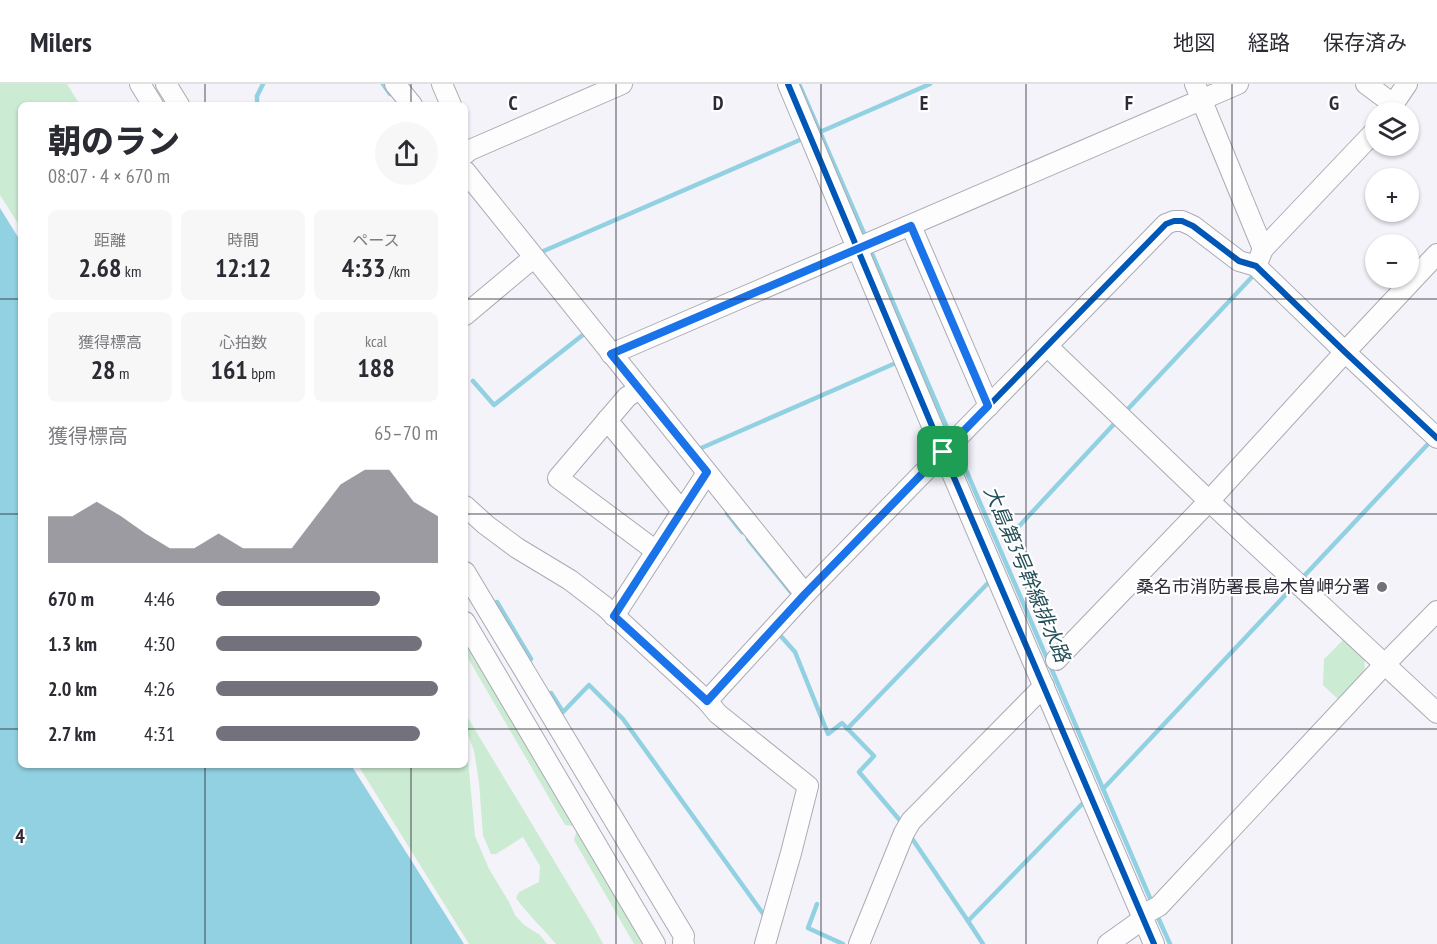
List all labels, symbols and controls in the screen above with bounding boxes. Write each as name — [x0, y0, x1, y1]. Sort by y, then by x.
text: Milers — [30, 23, 92, 60]
text: 地図 — [1173, 29, 1215, 56]
text: 経路 — [1248, 29, 1290, 56]
text: 保存済み — [1323, 29, 1407, 56]
text: C — [508, 90, 518, 116]
text: D — [713, 90, 724, 116]
text: E — [920, 90, 928, 116]
text: F — [1125, 90, 1133, 116]
text: G — [1329, 90, 1339, 116]
map controls — [1365, 102, 1419, 288]
button: layers — [1365, 102, 1419, 156]
text: 朝のラン — [48, 119, 180, 162]
button: share — [375, 122, 438, 185]
text: 08:07 · 4 × 670 m — [48, 163, 170, 189]
button: + — [1365, 168, 1419, 222]
text: 距離 — [94, 230, 126, 250]
text: 時間 — [227, 230, 259, 250]
text: ペース — [352, 230, 400, 250]
button: − — [1365, 234, 1419, 288]
text: 2.68 — [79, 251, 121, 284]
text: 12:12 — [215, 251, 271, 284]
text: 4:33 — [342, 251, 386, 284]
text: km — [121, 261, 141, 281]
text: /km — [386, 261, 410, 281]
text: kcal — [365, 331, 387, 351]
text: 獲得標高 — [78, 332, 142, 352]
text: 心拍数 — [219, 332, 267, 352]
text: 188 — [357, 351, 395, 384]
text: 28 — [91, 353, 116, 386]
text: 161 — [210, 353, 248, 386]
text: m — [116, 363, 129, 383]
text: bpm — [248, 363, 276, 383]
text: 65–70 m — [374, 420, 438, 446]
text: 獲得標高 — [48, 423, 128, 449]
pin — [917, 426, 968, 477]
icon: arrive — [926, 435, 959, 468]
water label: 大島第3号幹線排水路 — [978, 482, 1077, 668]
place label: 桑名市消防署長島木曽岬分署 — [1136, 575, 1370, 598]
marker: 桑名市消防署長島木曽岬分署 — [1375, 580, 1389, 594]
text: 670 m — [48, 586, 94, 612]
text: 4:46 — [144, 586, 175, 612]
text: 1.3 km — [48, 631, 97, 657]
text: 4:30 — [144, 631, 175, 657]
text: 2.0 km — [48, 676, 97, 702]
text: 4:26 — [144, 676, 175, 702]
text: 2.7 km — [48, 721, 96, 747]
text: 4:31 — [144, 721, 175, 747]
text: 4 — [15, 823, 25, 849]

